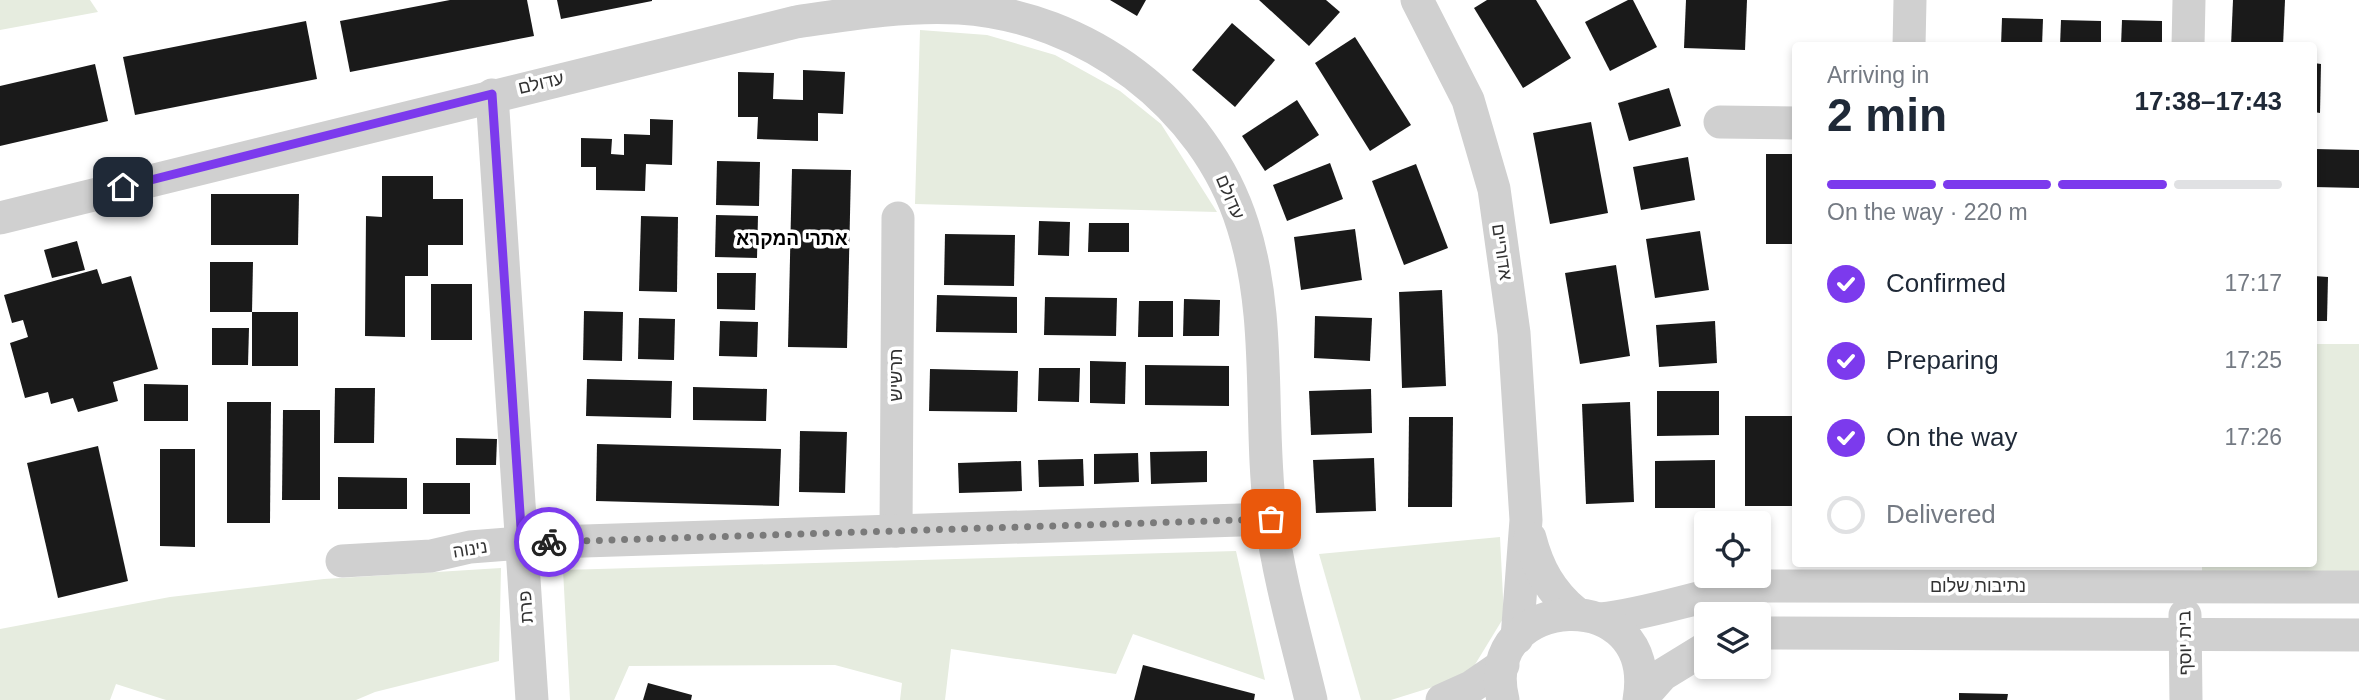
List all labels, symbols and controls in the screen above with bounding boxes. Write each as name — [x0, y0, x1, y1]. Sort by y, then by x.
text: Arriving in — [1827, 62, 1929, 88]
street label: עדולם — [516, 68, 566, 98]
text: 17:38–17:43 — [2135, 86, 2282, 116]
text: 2 min — [1827, 89, 1947, 141]
pin — [93, 157, 153, 217]
icon: home — [104, 168, 142, 206]
street label: עדולם — [1212, 172, 1248, 222]
text: On the way · 220 m — [1827, 199, 2028, 225]
street label: אדוריים — [1488, 222, 1516, 282]
district label: אתרי המקרא — [736, 228, 848, 249]
icon: check — [1827, 265, 1865, 303]
text: Confirmed — [1886, 268, 2006, 298]
text: 17:17 — [2224, 270, 2282, 296]
icon: check — [1827, 342, 1865, 380]
text: Preparing — [1886, 345, 1999, 375]
text: 17:25 — [2224, 347, 2282, 373]
street label: תרשיש — [886, 348, 906, 402]
icon: check — [1827, 419, 1865, 457]
text: On the way — [1886, 422, 2018, 452]
text: 17:26 — [2224, 424, 2282, 450]
pin — [1241, 489, 1301, 549]
text: Delivered — [1886, 499, 1996, 529]
icon: bag — [1252, 500, 1290, 538]
courier — [514, 507, 584, 577]
map controls — [1694, 511, 1771, 679]
button: locate — [1694, 511, 1771, 588]
icon: bike — [530, 523, 568, 561]
street label: נינוה — [451, 536, 489, 562]
street label: נתיבות שלום — [1930, 576, 2026, 596]
street label: פרת — [515, 590, 537, 624]
button: layers — [1694, 602, 1771, 679]
street label: בית יוסף — [2174, 610, 2196, 676]

